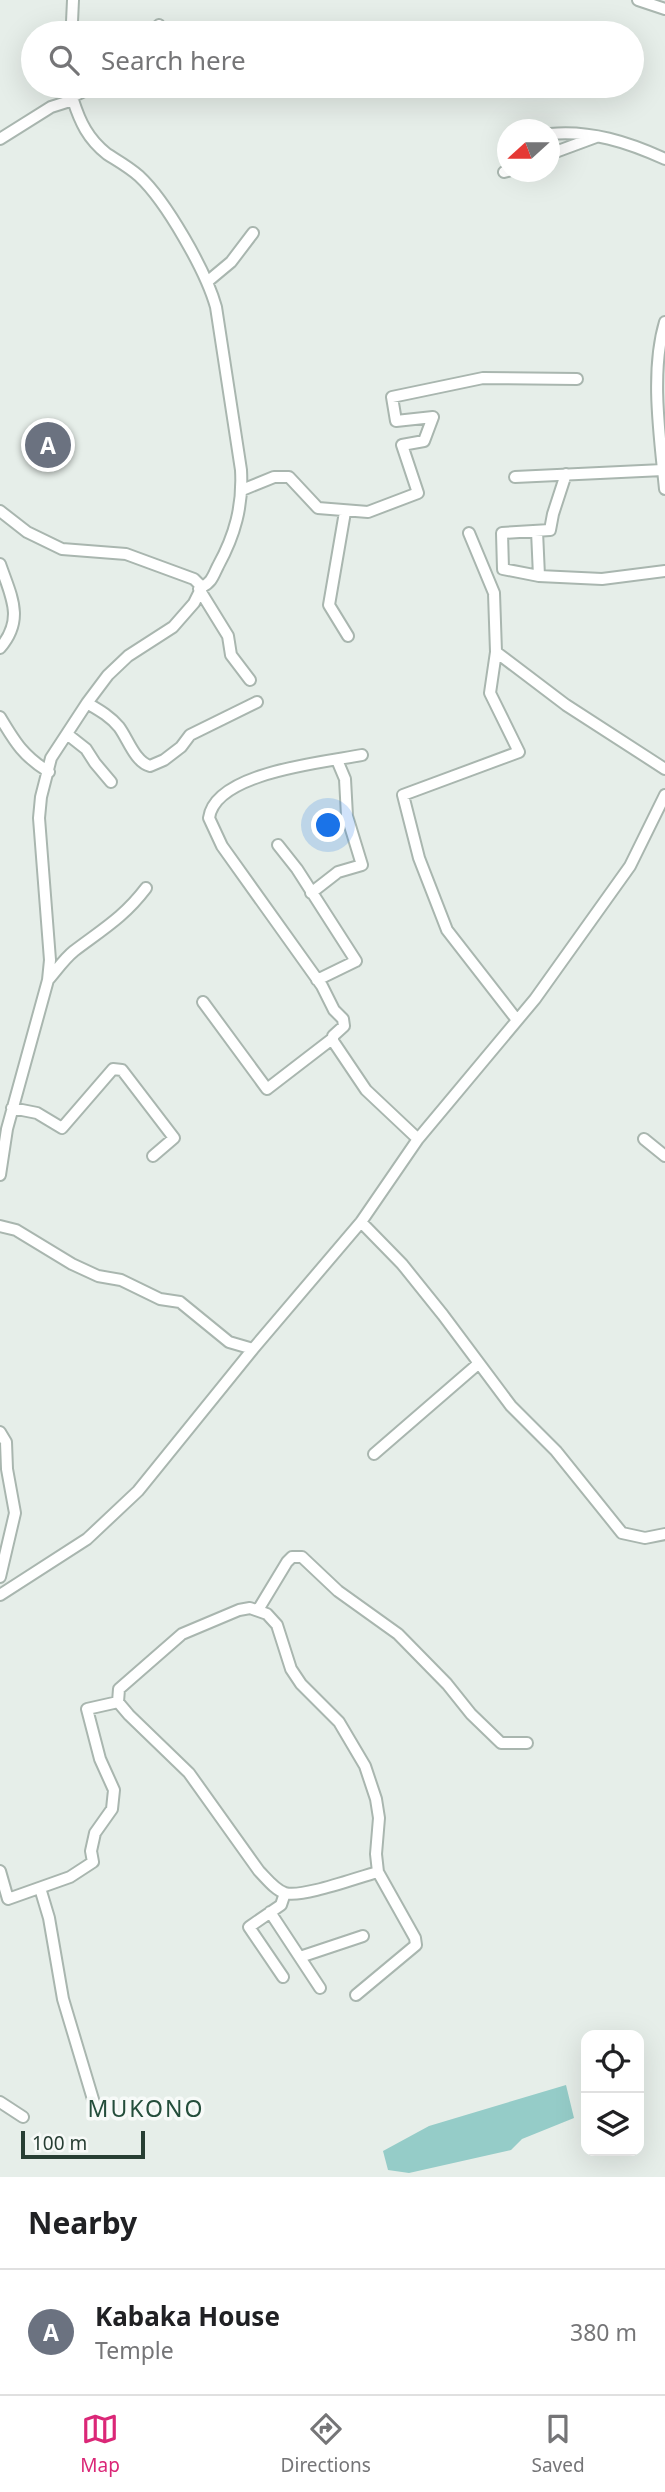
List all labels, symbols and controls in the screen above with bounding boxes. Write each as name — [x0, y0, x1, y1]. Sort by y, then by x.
search box — [21, 21, 644, 98]
icon: search — [45, 41, 83, 79]
text: Search here — [101, 42, 246, 78]
north arrow — [497, 119, 560, 182]
pin: A — [25, 419, 71, 471]
your location — [311, 808, 345, 842]
map controls — [581, 2030, 644, 2156]
button: locate — [581, 2030, 644, 2093]
district label: MUKONO — [88, 2092, 204, 2124]
button: layers — [581, 2093, 644, 2156]
scale bar — [21, 2128, 145, 2160]
text: 100 m — [32, 2130, 87, 2156]
text: Nearby — [28, 2202, 137, 2243]
text: Kabaka House — [95, 2298, 280, 2334]
text: A — [43, 2316, 59, 2348]
text: 380 m — [570, 2316, 637, 2348]
text: Temple — [95, 2334, 174, 2366]
tab: Map — [80, 2410, 120, 2478]
tab: Directions — [281, 2410, 371, 2478]
tab: Saved — [531, 2410, 585, 2478]

